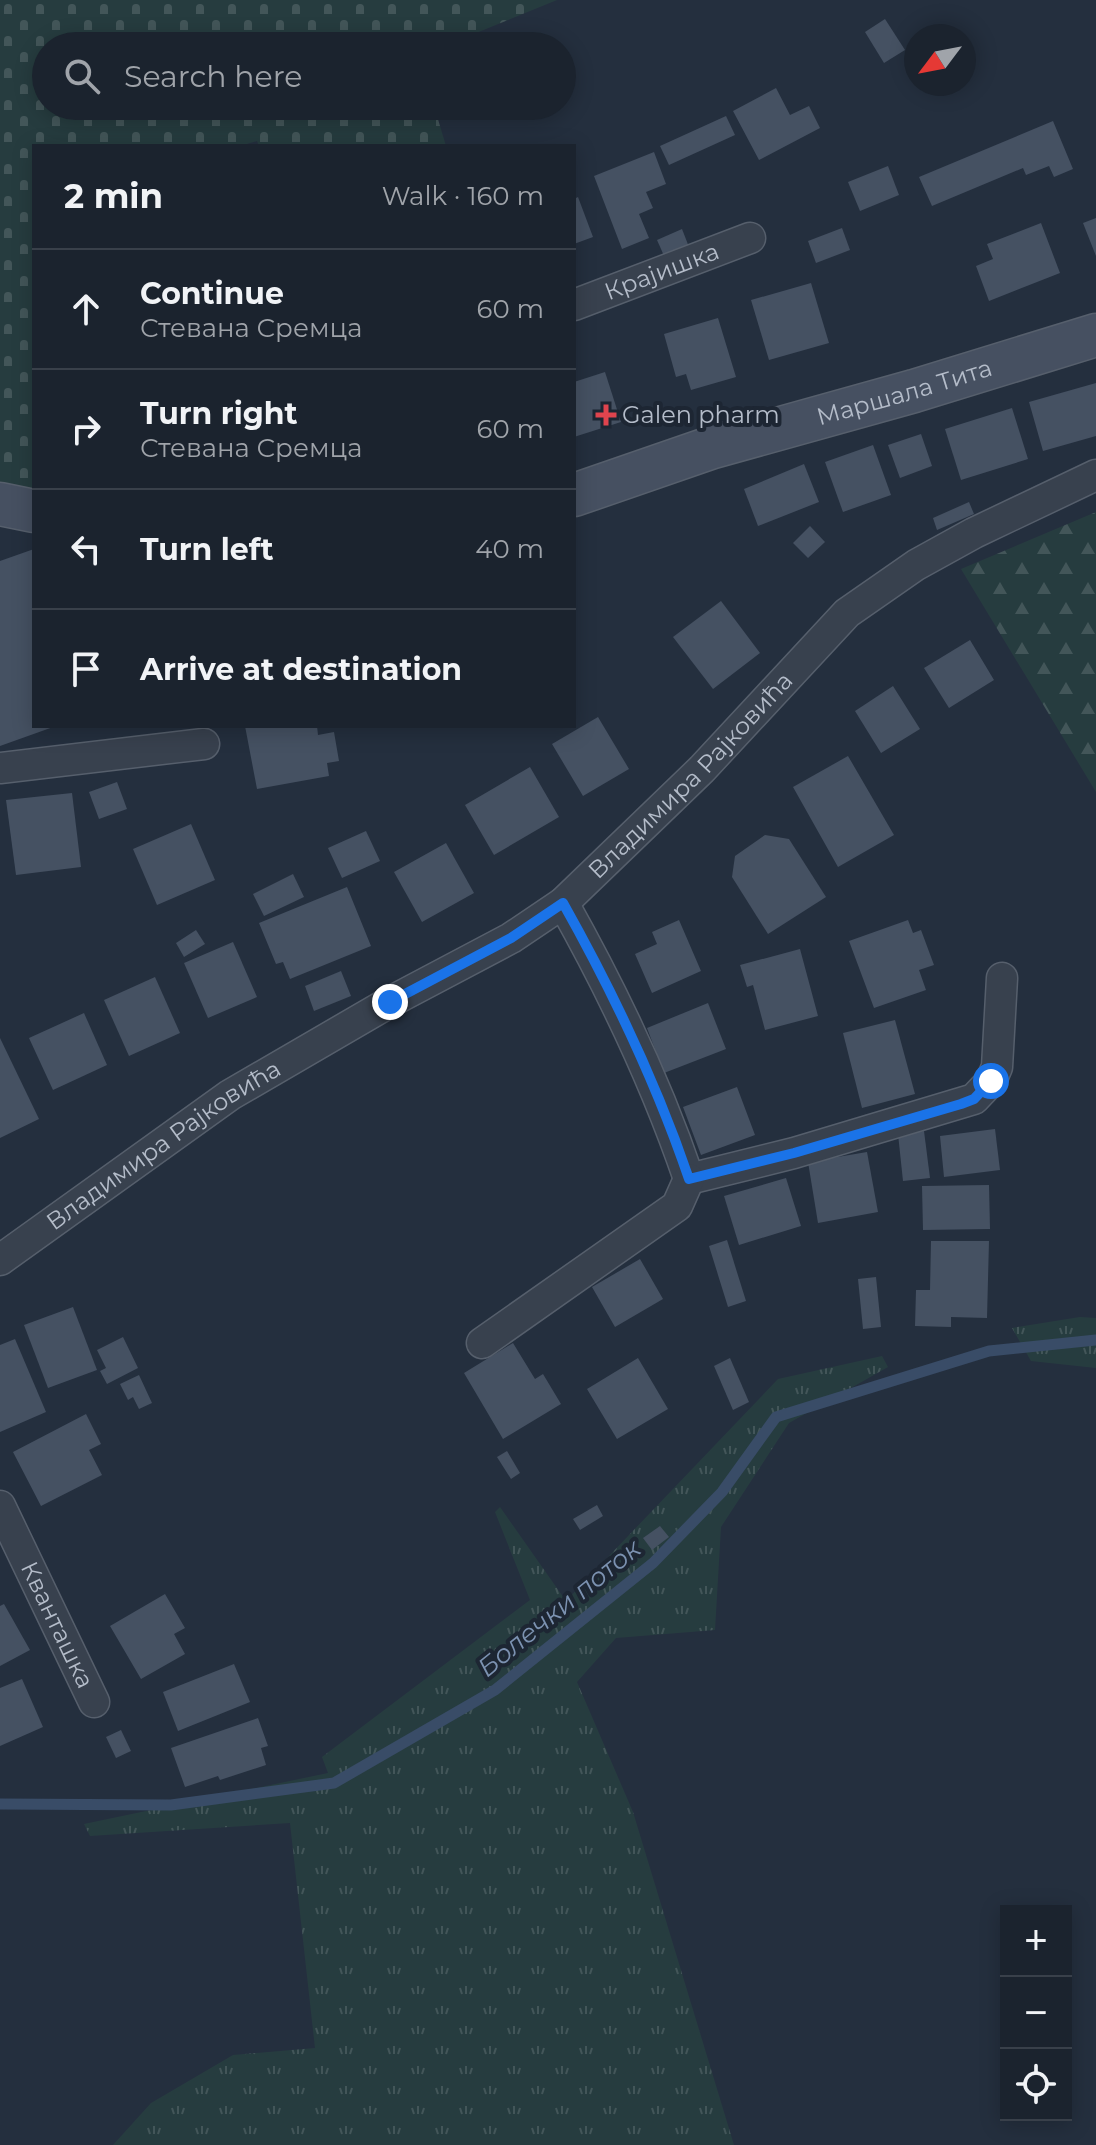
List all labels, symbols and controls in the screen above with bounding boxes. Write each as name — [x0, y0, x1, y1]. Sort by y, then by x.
north arrow — [904, 24, 976, 96]
search box — [32, 32, 576, 120]
icon: search — [60, 54, 104, 98]
text: Search here — [124, 58, 302, 95]
text: 2 min — [64, 175, 163, 217]
text: Walk · 160 m — [382, 180, 544, 212]
street label: Крајишка — [600, 236, 723, 306]
text: Continue — [140, 275, 284, 312]
icon: ahead — [64, 287, 108, 331]
text: 60 m — [477, 293, 544, 325]
text: Стевана Сремца — [140, 312, 362, 344]
street label: Маршала Тита — [813, 353, 995, 431]
text: Turn right — [140, 395, 297, 432]
place label: Galen pharm — [622, 400, 780, 429]
marker: Galen pharm — [597, 406, 615, 424]
icon: right — [64, 407, 108, 451]
text: 60 m — [477, 413, 544, 445]
text: Стевана Сремца — [140, 432, 362, 464]
icon: left — [64, 527, 108, 571]
text: Turn left — [140, 531, 273, 568]
text: 40 m — [475, 533, 544, 565]
icon: arrive — [64, 647, 108, 691]
text: Arrive at destination — [140, 651, 462, 688]
street label: Владимира Рајковића — [582, 666, 798, 885]
route end — [372, 984, 408, 1020]
street label: Владимира Рајковића — [41, 1054, 286, 1236]
route start — [973, 1063, 1009, 1099]
water label: Болечки поток — [471, 1532, 648, 1684]
street label: Кванташка — [15, 1557, 100, 1693]
map controls — [1000, 1905, 1072, 2121]
button: + — [1000, 1905, 1072, 1977]
button: − — [1000, 1977, 1072, 2049]
button: locate — [1000, 2049, 1072, 2121]

